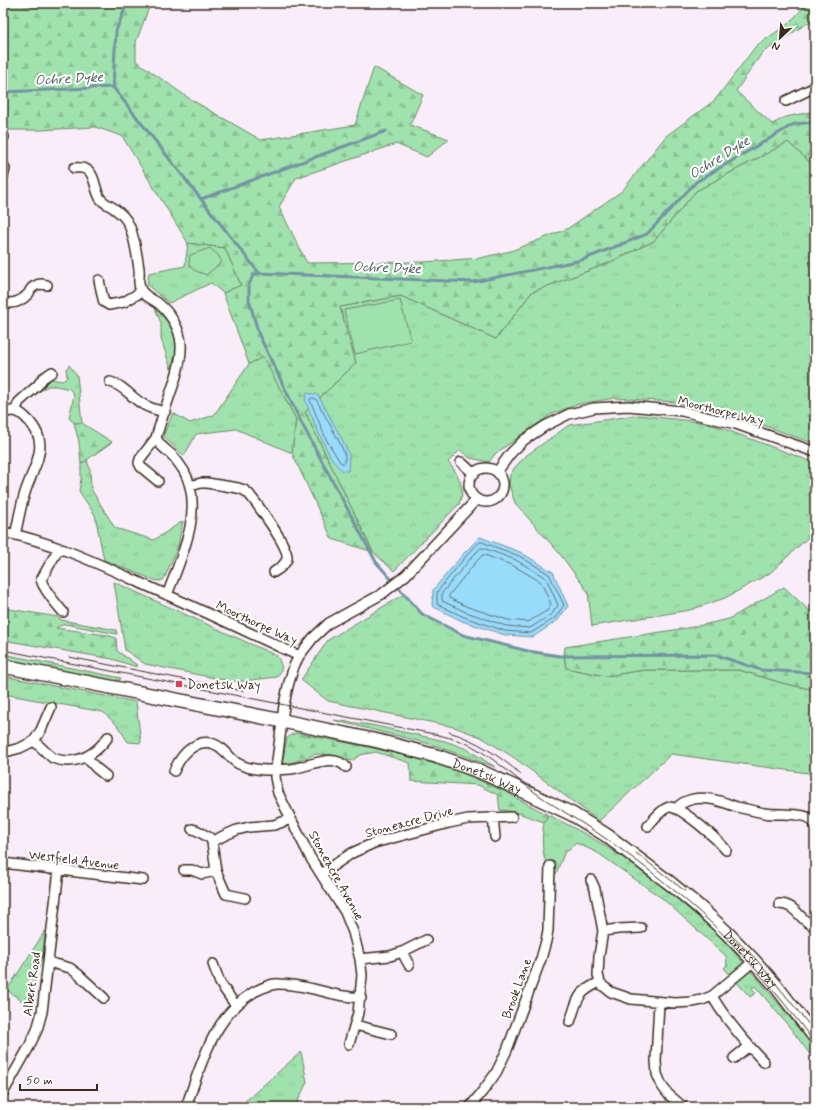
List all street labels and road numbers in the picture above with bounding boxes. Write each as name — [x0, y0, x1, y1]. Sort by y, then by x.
street label: Moorthorpe Way — [676, 393, 765, 430]
street label: Moorthorpe Way — [213, 597, 300, 650]
street label: Donetsk Way — [450, 755, 524, 799]
street label: Stoneacre Drive — [363, 802, 455, 842]
street label: Stoneacre Avenue — [304, 828, 367, 924]
street label: Westfield Avenue — [28, 847, 120, 874]
street label: Donetsk Way — [719, 927, 781, 992]
street label: Albert Road — [20, 951, 45, 1018]
street label: Brook Lane — [499, 956, 536, 1021]

